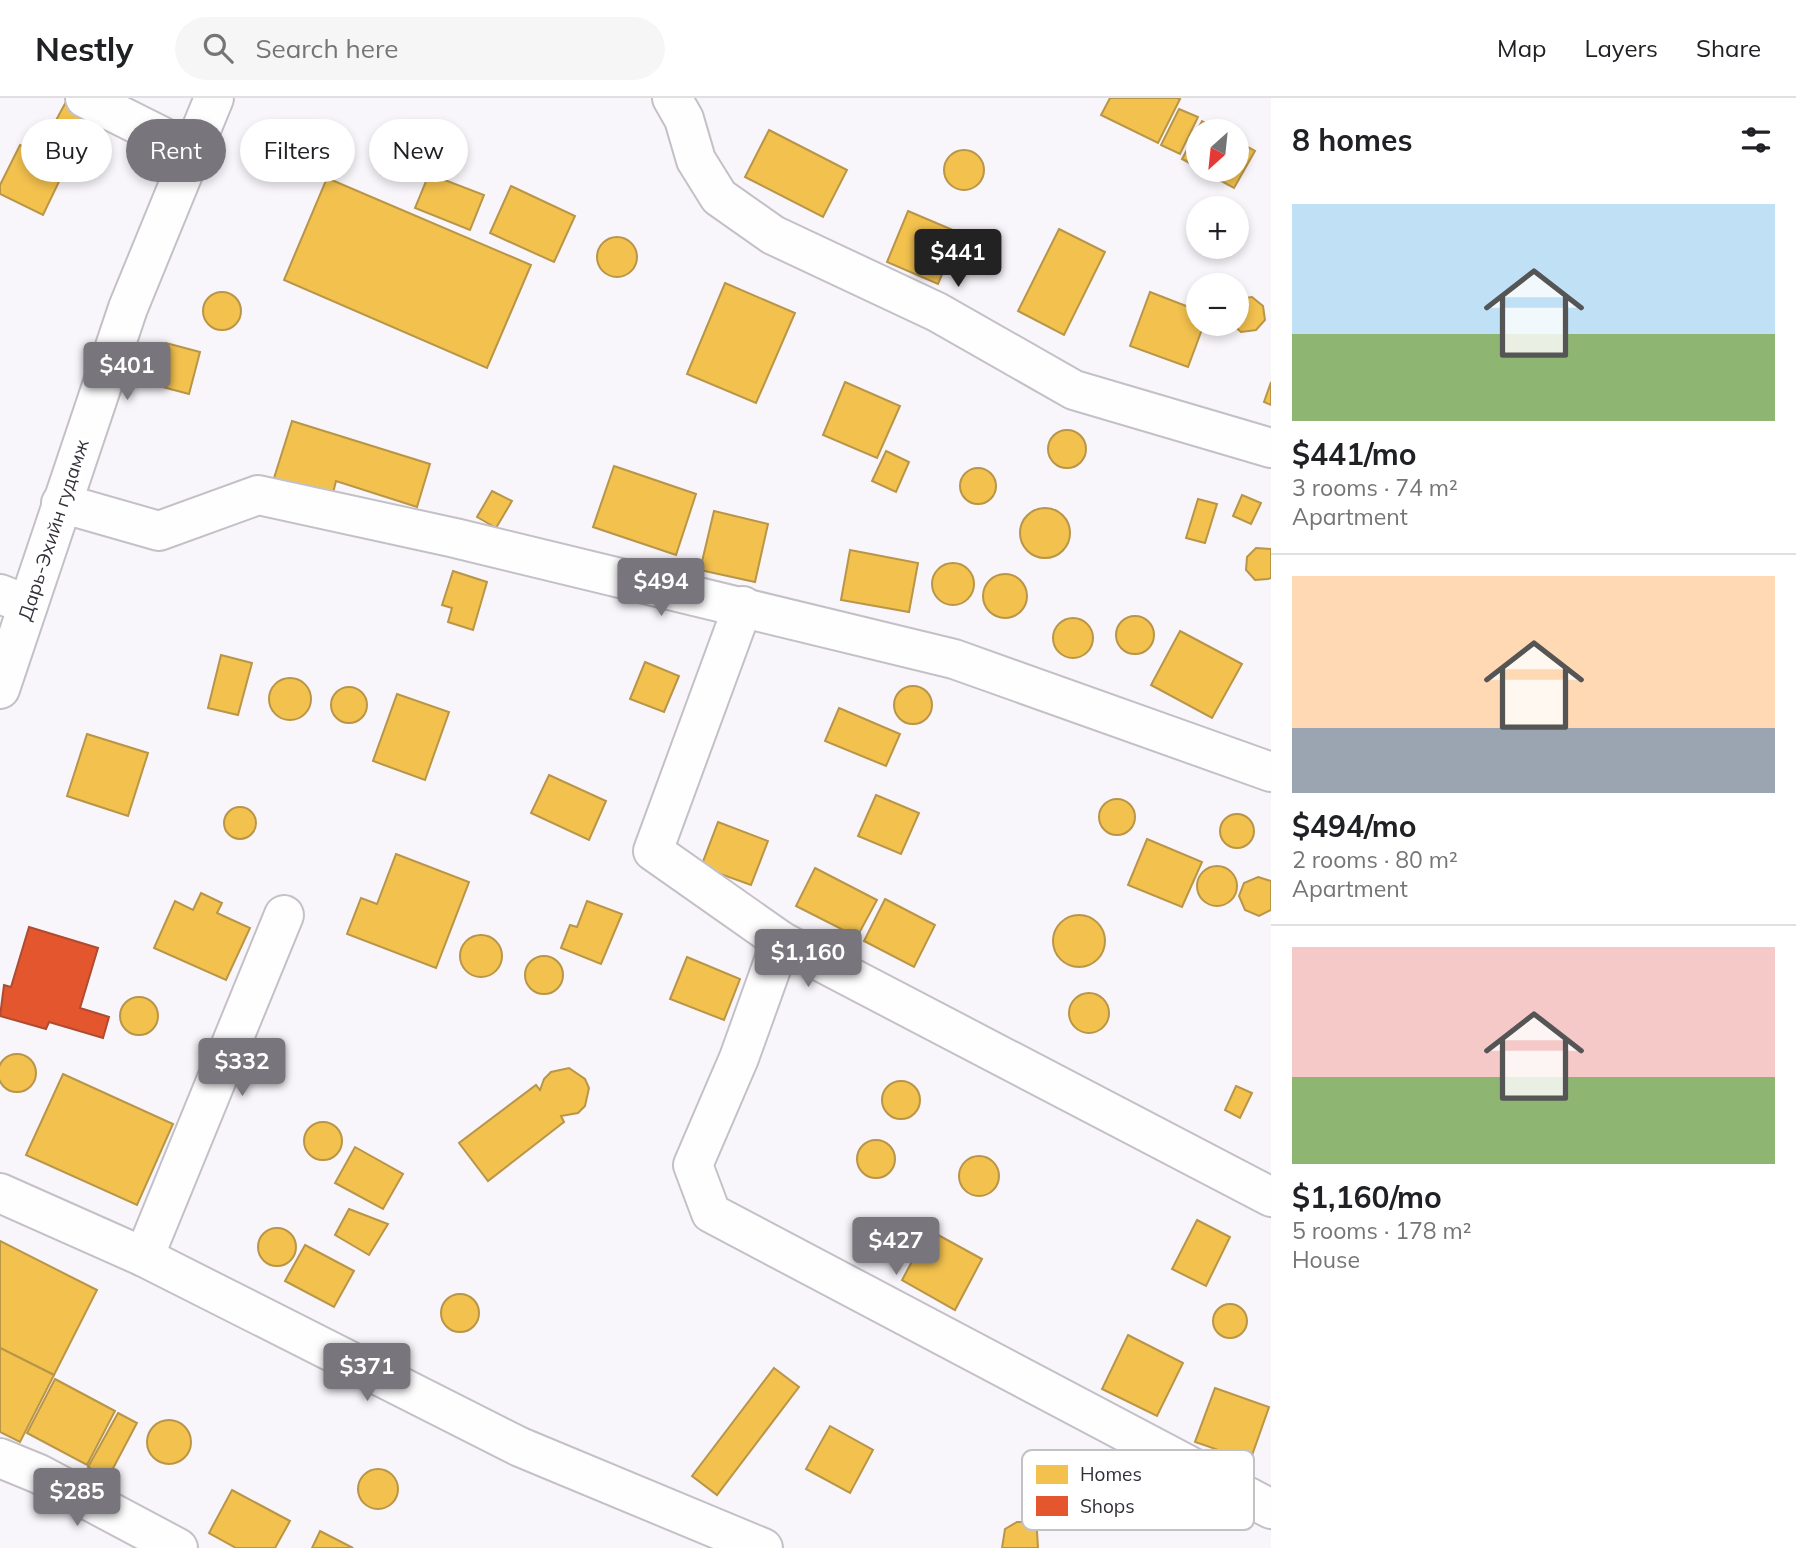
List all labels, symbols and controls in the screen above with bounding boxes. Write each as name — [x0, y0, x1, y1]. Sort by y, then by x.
search box — [175, 17, 665, 80]
text: Nestly — [35, 28, 133, 69]
icon: search — [199, 29, 237, 67]
text: Search here — [255, 32, 398, 65]
text: Map — [1497, 33, 1546, 63]
text: Layers — [1584, 33, 1658, 63]
text: Share — [1696, 33, 1761, 63]
chip: Buy — [21, 119, 112, 182]
chip: Rent — [126, 119, 226, 182]
chip: Filters — [240, 119, 355, 182]
chip: New — [369, 119, 468, 182]
north arrow — [1186, 119, 1250, 182]
map controls — [1186, 119, 1249, 336]
text: 8 homes — [1292, 121, 1413, 159]
icon: filters — [1737, 121, 1775, 159]
button: + — [1186, 196, 1249, 259]
pin: $441 — [917, 230, 999, 289]
text: $441 — [930, 237, 986, 266]
icon: home — [1471, 250, 1597, 376]
button: − — [1186, 273, 1249, 336]
pin: $401 — [86, 342, 168, 402]
text: $401 — [99, 350, 155, 379]
text: $441/mo — [1292, 435, 1416, 473]
street label: Дарь-Эхийн гудамж — [12, 436, 94, 624]
text: 3 rooms · 74 m² — [1292, 473, 1458, 502]
text: Apartment — [1292, 502, 1408, 531]
pin: $494 — [620, 559, 702, 618]
text: $494 — [633, 566, 689, 595]
icon: home — [1471, 622, 1597, 748]
text: $494/mo — [1292, 807, 1416, 845]
text: 2 rooms · 80 m² — [1292, 845, 1458, 874]
text: Apartment — [1292, 874, 1408, 903]
pin: $1,160 — [751, 930, 865, 989]
text: $1,160 — [771, 937, 845, 966]
icon: home — [1471, 993, 1597, 1119]
pin: $332 — [201, 1038, 283, 1098]
text: $332 — [214, 1046, 270, 1075]
text: $1,160/mo — [1292, 1178, 1442, 1216]
text: 5 rooms · 178 m² — [1292, 1216, 1472, 1245]
pin: $427 — [855, 1218, 937, 1277]
text: $427 — [868, 1225, 924, 1254]
text: House — [1292, 1245, 1360, 1274]
pin: $371 — [326, 1344, 408, 1403]
text: $371 — [339, 1351, 395, 1380]
legend — [1022, 1450, 1254, 1530]
text: Homes — [1080, 1462, 1142, 1486]
pin: $285 — [36, 1468, 118, 1528]
text: $285 — [49, 1476, 105, 1505]
text: Shops — [1080, 1494, 1135, 1518]

